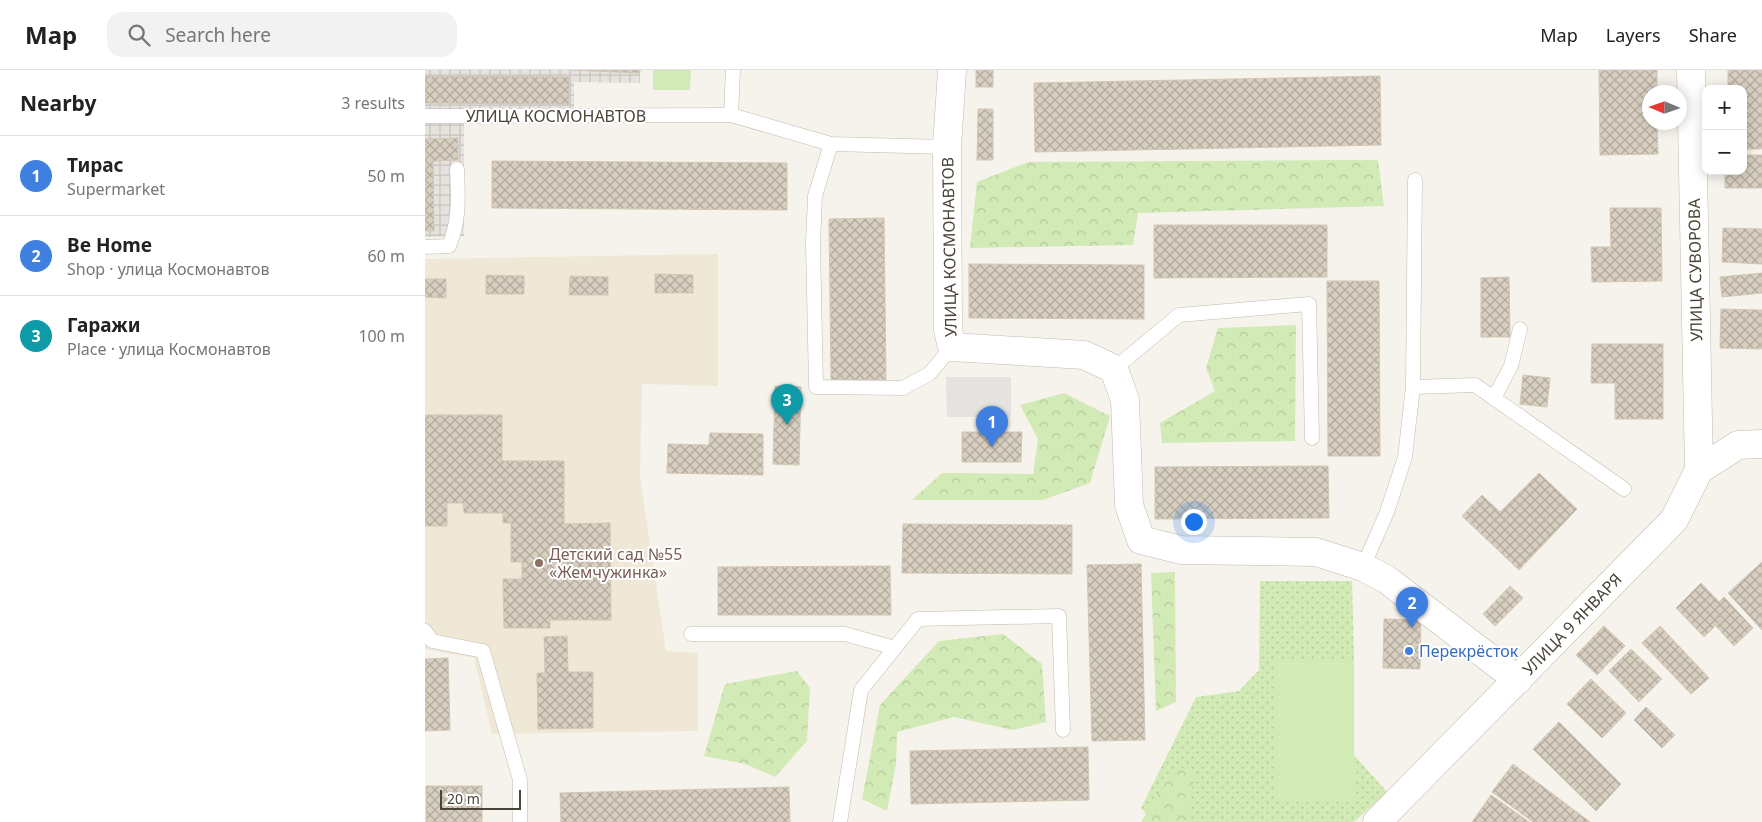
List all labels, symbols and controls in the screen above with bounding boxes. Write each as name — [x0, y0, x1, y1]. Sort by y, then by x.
search box — [107, 12, 457, 57]
text: Map — [25, 18, 77, 51]
icon: search — [125, 21, 153, 49]
text: Search here — [165, 22, 271, 48]
text: Map — [1540, 23, 1578, 47]
text: Layers — [1606, 23, 1661, 47]
text: Share — [1689, 23, 1737, 47]
north arrow — [1642, 85, 1687, 130]
map controls — [1702, 85, 1747, 175]
button: + — [1702, 85, 1747, 130]
text: Nearby — [20, 89, 96, 117]
text: 3 results — [341, 92, 405, 114]
street label: УЛИЦА КОСМОНАВТОВ — [466, 105, 646, 127]
button: − — [1702, 130, 1747, 175]
text: Тирас — [67, 152, 124, 178]
street label: УЛИЦА КОСМОНАВТОВ — [936, 157, 962, 337]
text: 1 — [31, 165, 41, 187]
text: 50 m — [368, 165, 405, 187]
text: Supermarket — [67, 178, 165, 200]
street label: УЛИЦА СУВОРОВА — [1683, 198, 1707, 342]
text: Be Home — [67, 232, 152, 258]
text: 2 — [31, 245, 41, 267]
text: 60 m — [368, 245, 405, 267]
text: Shop · улица Космонавтов — [67, 258, 270, 280]
text: Гаражи — [67, 312, 141, 338]
text: 3 — [31, 325, 41, 347]
text: 100 m — [358, 325, 405, 347]
text: Place · улица Космонавтов — [67, 338, 271, 360]
pin: 3 — [771, 384, 803, 425]
pin: 1 — [976, 406, 1008, 447]
your location — [1181, 509, 1207, 535]
place label: Детский сад №55 «Жемчужинка» — [549, 543, 682, 583]
marker: Детский сад №55 «Жемчужинка» — [533, 557, 545, 569]
street label: УЛИЦА 9 ЯНВАРЯ — [1518, 568, 1626, 680]
pin: 2 — [1396, 587, 1428, 628]
place label: Перекрёсток — [1419, 640, 1519, 662]
marker: Перекрёсток — [1403, 645, 1415, 657]
scale bar — [440, 787, 521, 810]
text: 20 m — [447, 789, 480, 808]

